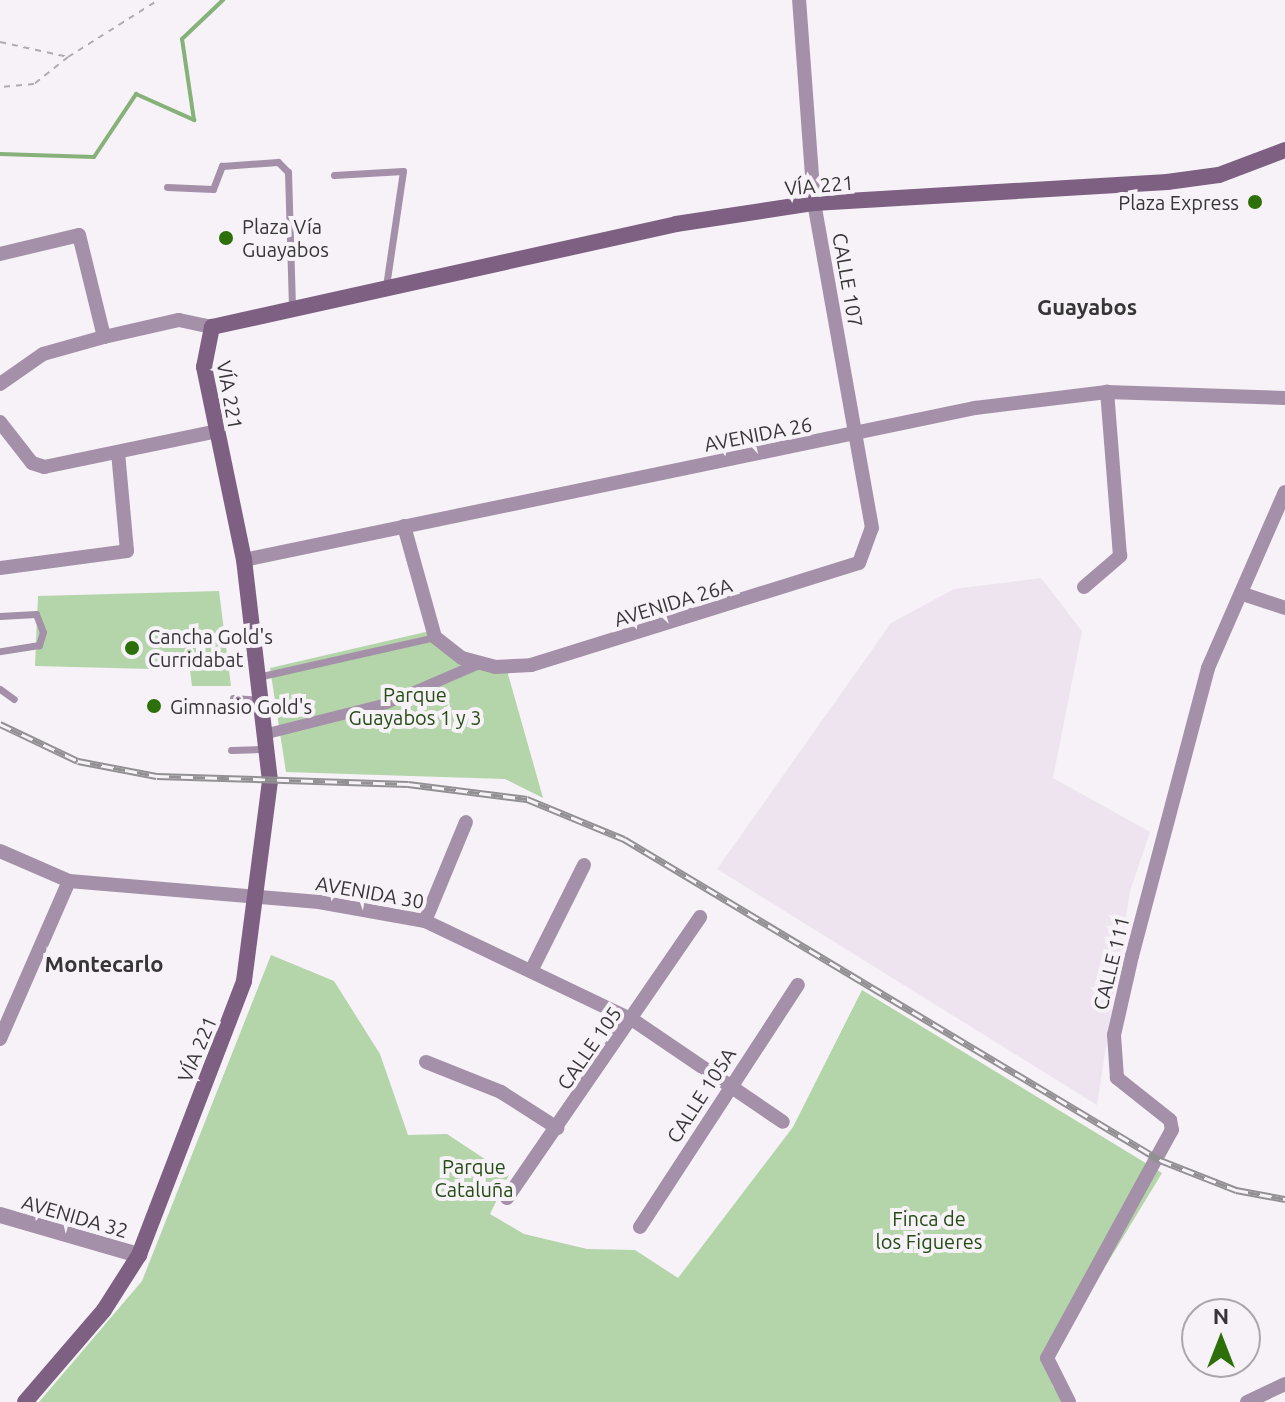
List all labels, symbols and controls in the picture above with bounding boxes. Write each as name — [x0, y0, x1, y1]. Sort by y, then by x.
street label: VÍA 221 — [783, 170, 855, 200]
place label: Plaza Express — [1118, 190, 1239, 214]
marker: Plaza Express — [1246, 193, 1264, 211]
place label: Plaza Vía Guayabos — [242, 214, 329, 261]
marker: Plaza Vía Guayabos — [217, 229, 235, 247]
street label: CALLE 107 — [828, 231, 868, 329]
district label: Guayabos — [1037, 294, 1137, 320]
street label: VÍA 221 — [212, 359, 248, 431]
street label: AVENIDA 26 — [702, 412, 814, 456]
street label: AVENIDA 26A — [611, 573, 735, 631]
place label: Cancha Gold's Curridabat — [148, 624, 273, 671]
marker: Cancha Gold's Curridabat — [123, 639, 141, 657]
park label: Parque Guayabos 1 y 3 — [349, 683, 481, 730]
place label: Gimnasio Gold's — [170, 694, 312, 718]
marker: Gimnasio Gold's — [145, 697, 163, 715]
street label: AVENIDA 30 — [314, 871, 426, 913]
street label: CALLE 111 — [1088, 914, 1134, 1012]
district label: Montecarlo — [45, 951, 163, 977]
street label: CALLE 105 — [552, 1002, 626, 1094]
street label: VÍA 221 — [172, 1012, 222, 1086]
street label: CALLE 105A — [661, 1043, 741, 1147]
park label: Parque Cataluña — [434, 1154, 514, 1201]
street label: AVENIDA 32 — [19, 1189, 131, 1243]
park label: Finca de los Figueres — [876, 1207, 982, 1254]
north arrow — [1181, 1298, 1261, 1378]
text: N — [1213, 1303, 1229, 1328]

